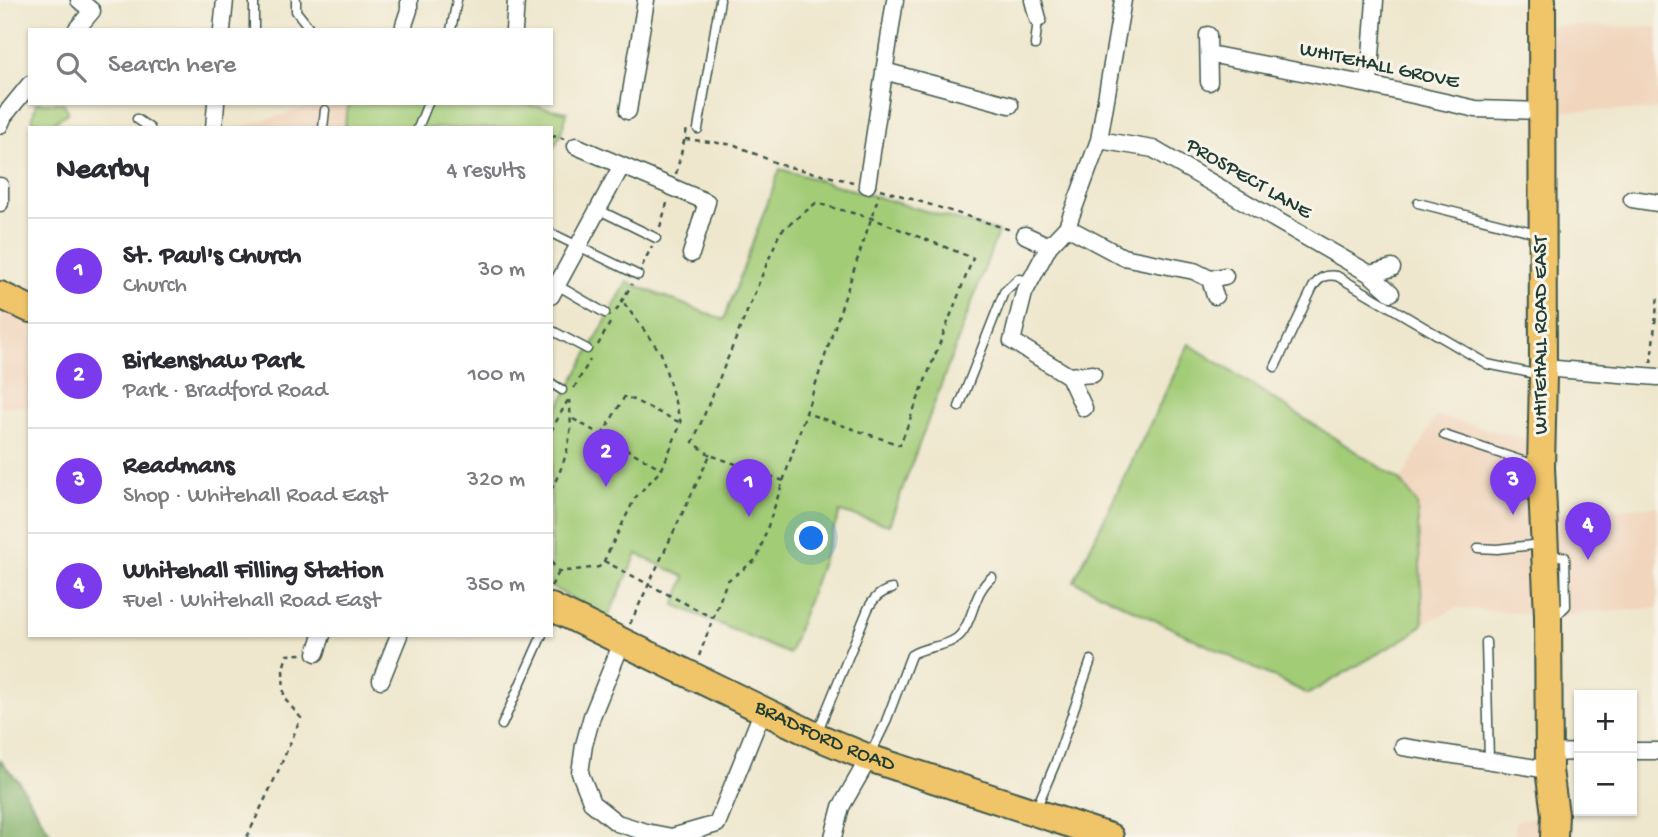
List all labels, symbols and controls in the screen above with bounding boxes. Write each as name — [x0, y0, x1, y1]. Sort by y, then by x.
search box — [28, 28, 553, 105]
street label: WHITEHALL GROVE — [1297, 38, 1462, 96]
icon: search — [52, 48, 90, 86]
text: Search here — [108, 51, 236, 82]
street label: PROSPECT LANE — [1180, 133, 1316, 227]
text: Nearby — [56, 154, 149, 189]
text: 4 results — [446, 158, 525, 185]
street label: WHITEHALL ROAD EAST — [1530, 235, 1555, 434]
text: St. Paul's Church — [123, 242, 301, 273]
text: 1 — [74, 257, 84, 284]
text: 30 m — [478, 257, 525, 284]
text: Church — [123, 273, 187, 300]
text: Birkenshaw Park — [123, 347, 302, 378]
text: 2 — [73, 362, 85, 389]
text: 100 m — [468, 362, 525, 389]
text: Park · Bradford Road — [123, 378, 327, 405]
pin: 2 — [583, 429, 629, 487]
text: Readmans — [123, 452, 235, 483]
pin: 3 — [1490, 457, 1536, 515]
pin: 1 — [726, 459, 772, 517]
text: 3 — [73, 467, 85, 494]
text: 320 m — [467, 467, 525, 494]
text: Shop · Whitehall Road East — [123, 483, 387, 510]
pin: 4 — [1565, 502, 1611, 560]
your location — [794, 521, 828, 555]
text: Whitehall Filling Station — [123, 557, 383, 588]
text: 4 — [74, 572, 84, 599]
text: 350 m — [466, 572, 525, 599]
text: Fuel · Whitehall Road East — [123, 588, 380, 615]
map controls — [1574, 690, 1637, 816]
button: + — [1574, 690, 1637, 753]
street label: BRADFORD ROAD — [749, 695, 898, 778]
button: − — [1574, 753, 1637, 816]

